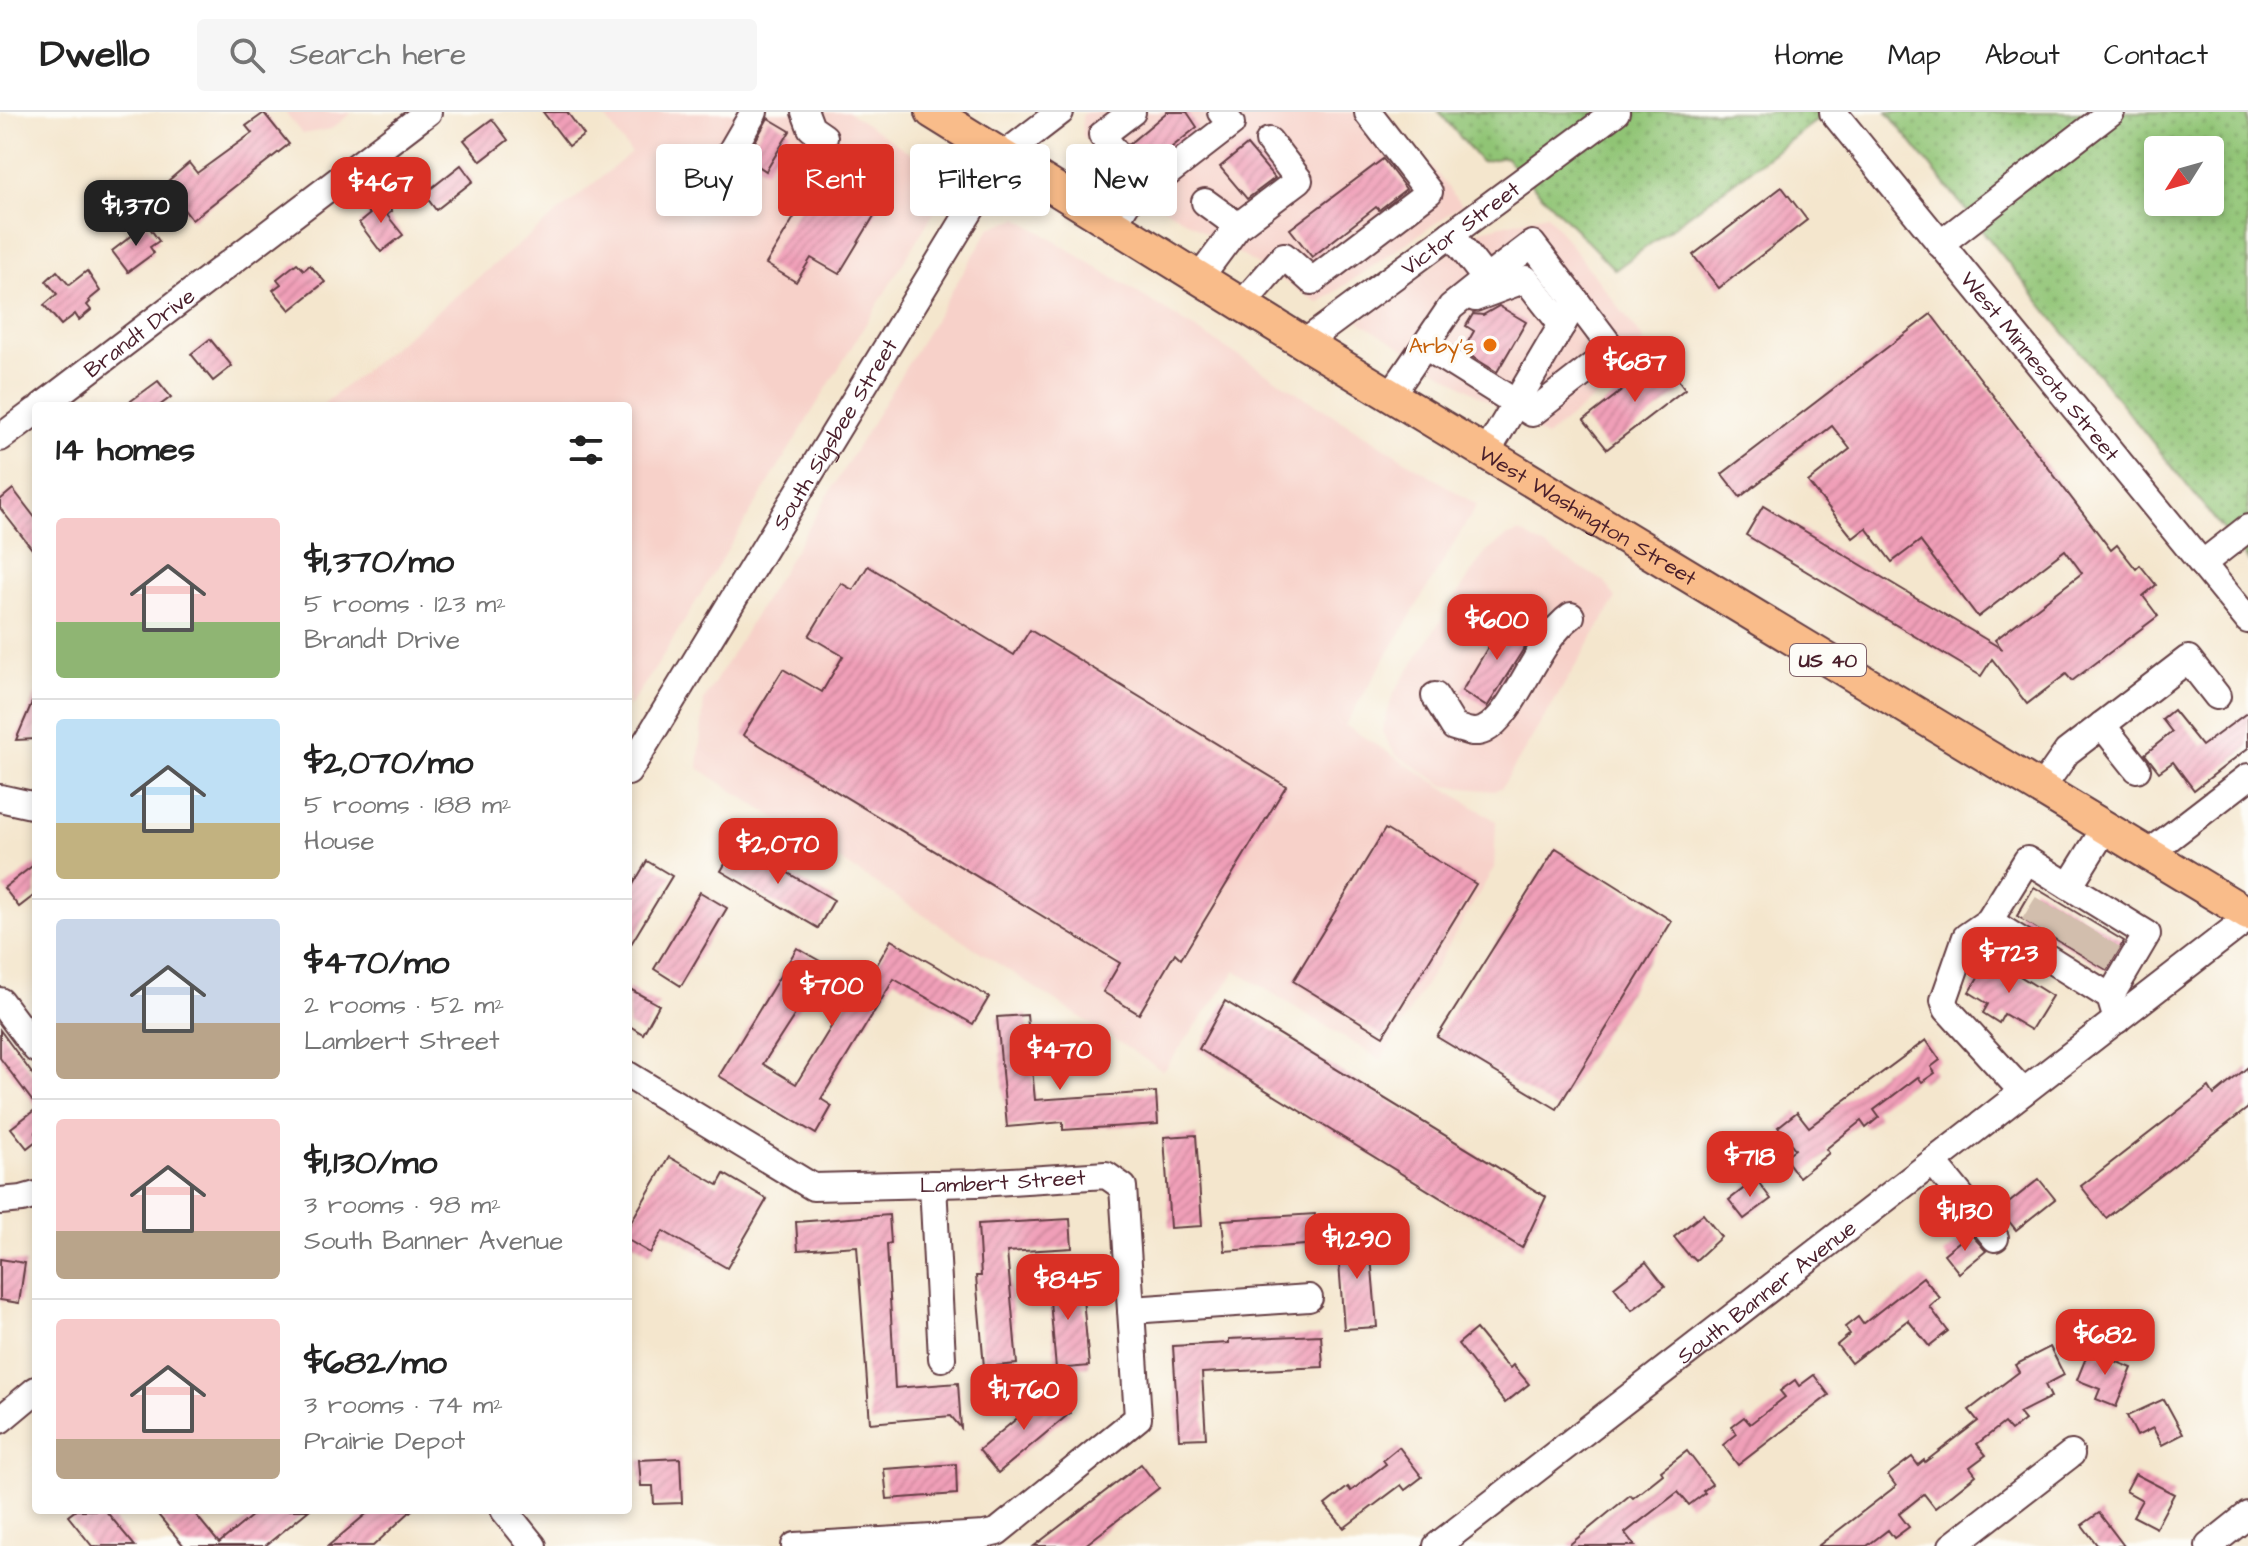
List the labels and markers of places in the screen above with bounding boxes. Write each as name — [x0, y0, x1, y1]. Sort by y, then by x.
pin: $467 — [334, 157, 428, 225]
pin: $1,370 — [71, 180, 201, 248]
place label: Arby's — [1409, 331, 1474, 363]
marker: Arby's — [1481, 336, 1499, 354]
pin: $687 — [1588, 336, 1682, 404]
pin: $600 — [1450, 594, 1544, 662]
pin: $2,070 — [713, 818, 843, 886]
pin: $723 — [1962, 927, 2056, 995]
pin: $700 — [785, 960, 879, 1028]
pin: $470 — [1013, 1024, 1107, 1092]
pin: $718 — [1703, 1131, 1797, 1199]
pin: $1,130 — [1900, 1185, 2030, 1253]
pin: $1,290 — [1292, 1213, 1422, 1281]
pin: $845 — [1021, 1254, 1115, 1322]
pin: $682 — [2058, 1309, 2152, 1377]
pin: $1,760 — [959, 1364, 1089, 1432]

